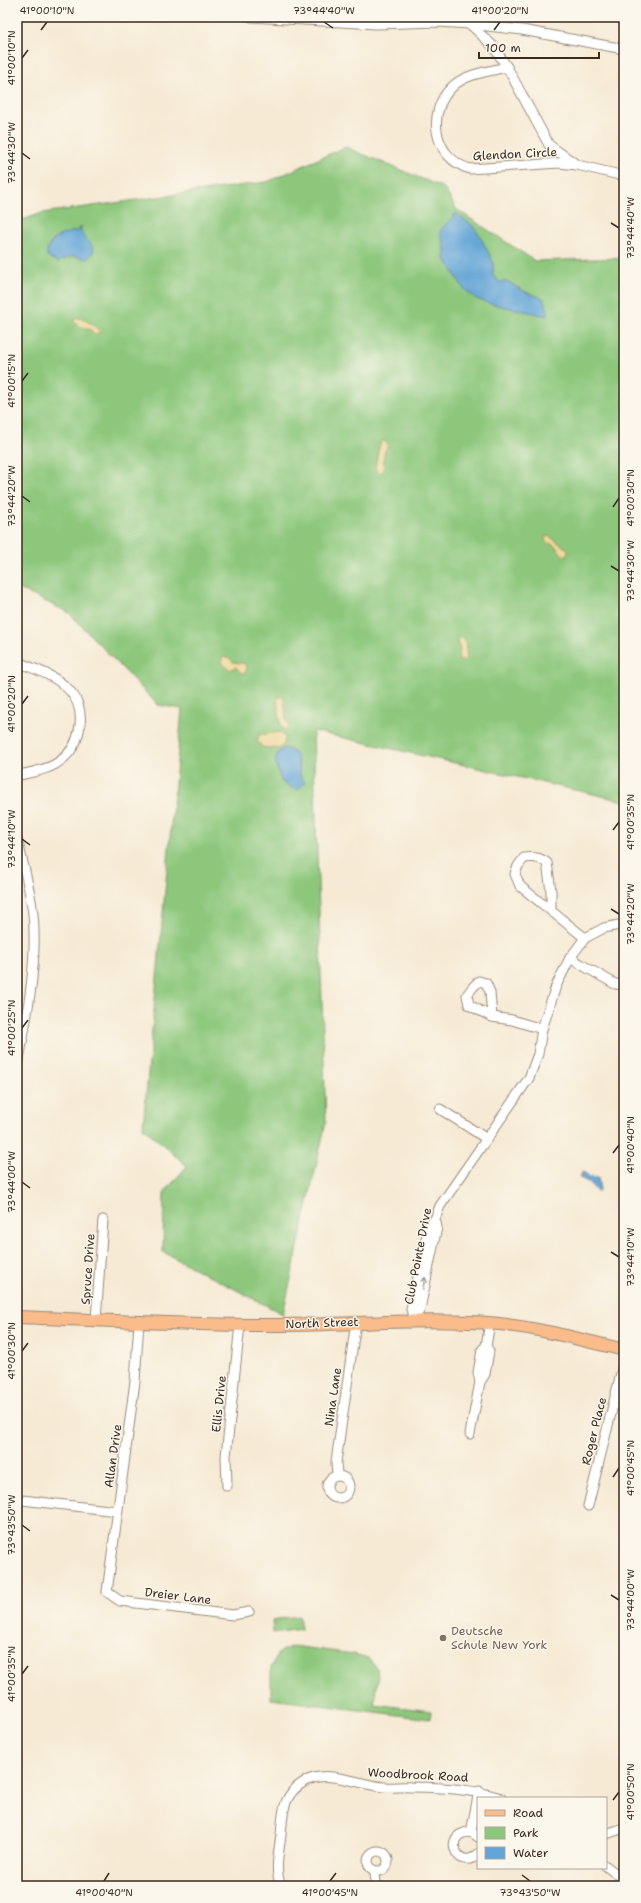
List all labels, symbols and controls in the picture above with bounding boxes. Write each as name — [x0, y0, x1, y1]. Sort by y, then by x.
text: 41°00'10"N — [19, 4, 75, 17]
text: 73°44'40"W — [293, 4, 355, 17]
text: 41°00'20"N — [471, 4, 529, 17]
text: 41°00'10"N — [5, 30, 18, 86]
scale bar — [479, 34, 599, 60]
text: 100 m — [485, 40, 521, 56]
text: 73°44'30"W — [5, 122, 18, 184]
street label: Glendon Circle — [472, 144, 558, 164]
text: 73°44'40"W — [624, 197, 637, 259]
text: 41°00'15"N — [5, 354, 18, 408]
text: 73°44'20"W — [5, 465, 18, 527]
text: 41°00'30"N — [624, 469, 637, 527]
text: 73°44'30"W — [624, 540, 637, 602]
text: 41°00'20"N — [5, 675, 18, 733]
text: 41°00'35"N — [624, 794, 637, 850]
text: 73°44'10"W — [5, 809, 18, 869]
text: 73°44'20"W — [624, 883, 637, 945]
text: 41°00'25"N — [5, 1000, 18, 1056]
text: 41°00'40"N — [624, 1116, 637, 1174]
text: 73°44'00"W — [5, 1151, 18, 1213]
street label: Club Pointe Drive — [401, 1206, 435, 1306]
text: 73°44'10"W — [624, 1227, 637, 1287]
street label: Spruce Drive — [78, 1233, 98, 1305]
one-way arrow — [421, 1277, 429, 1290]
street label: North Street — [285, 1314, 359, 1332]
text: 41°00'30"N — [5, 1322, 18, 1380]
street label: Nina Lane — [321, 1366, 345, 1427]
street label: Ellis Drive — [208, 1375, 230, 1433]
street label: Roger Place — [578, 1395, 610, 1467]
street label: Allan Drive — [101, 1423, 125, 1489]
text: 41°00'45"N — [624, 1440, 637, 1496]
text: 73°43'50"W — [5, 1494, 18, 1556]
text: 73°44'00"W — [624, 1569, 637, 1631]
street label: Dreier Lane — [144, 1584, 212, 1608]
place label: Deutsche Schule New York — [451, 1623, 548, 1653]
marker: Deutsche Schule New York — [438, 1633, 448, 1643]
text: 41°00'35"N — [5, 1646, 18, 1702]
text: 41°00'50"N — [624, 1763, 637, 1821]
street label: Woodbrook Road — [367, 1764, 469, 1786]
legend — [477, 1797, 607, 1869]
text: Road — [513, 1805, 544, 1821]
text: Park — [513, 1825, 539, 1841]
text: Water — [513, 1845, 549, 1861]
text: 41°00'40"N — [75, 1886, 133, 1899]
text: 41°00'45"N — [302, 1886, 358, 1899]
text: 73°43'50"W — [499, 1886, 561, 1899]

